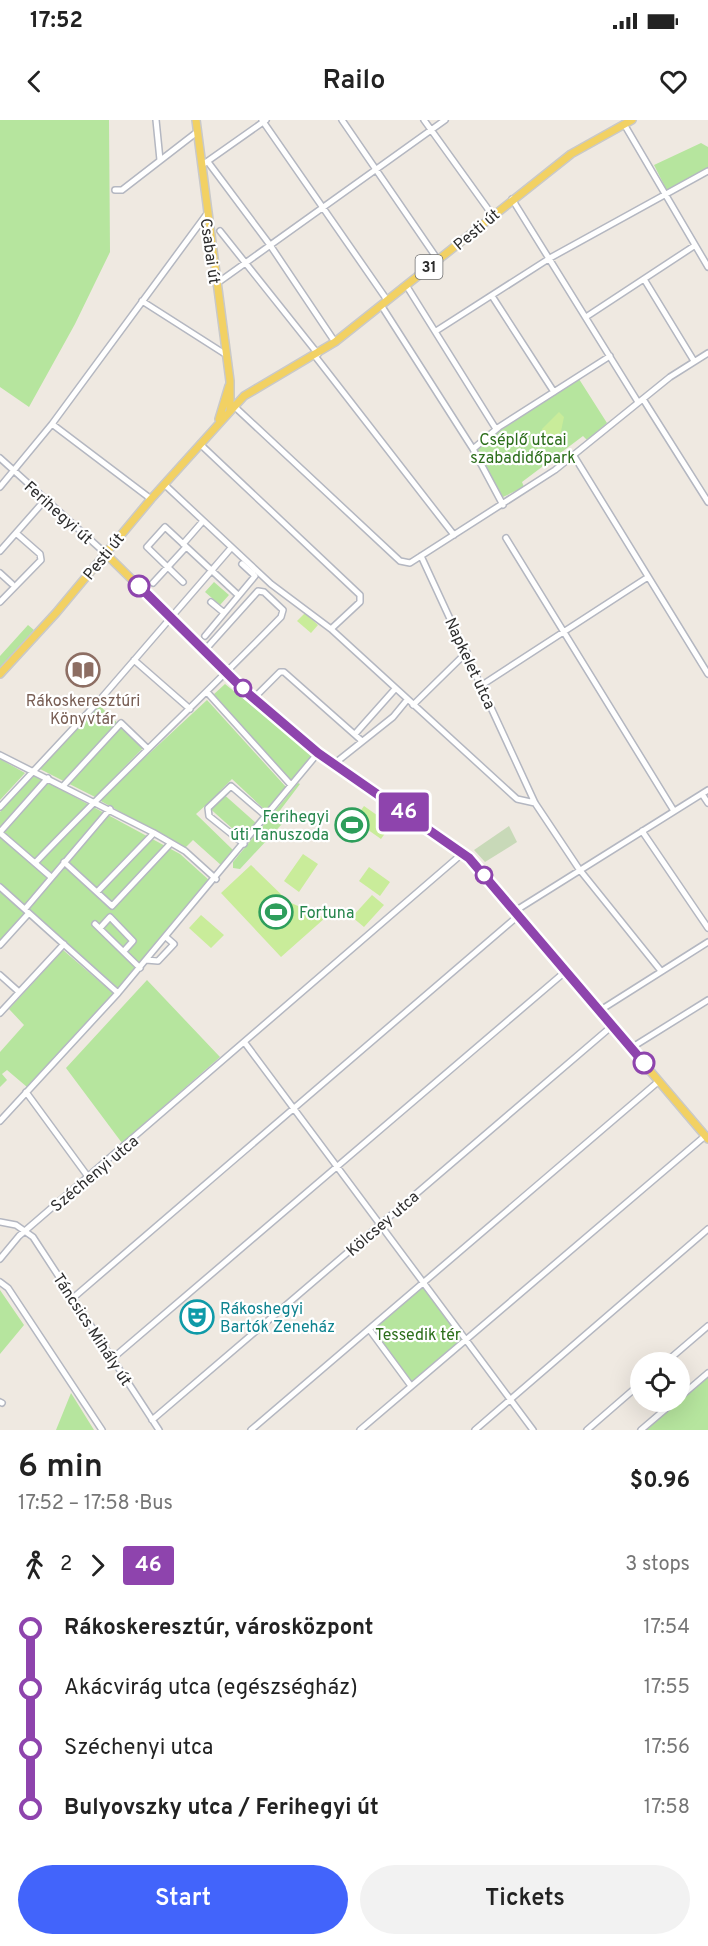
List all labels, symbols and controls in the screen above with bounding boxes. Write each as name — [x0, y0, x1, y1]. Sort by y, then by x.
text: 17:52 — [30, 8, 83, 35]
text: Railo — [323, 64, 385, 98]
icon: back — [18, 65, 51, 98]
icon: heart — [657, 65, 690, 98]
street label: Pesti út — [450, 205, 505, 256]
street label: Csabai út — [194, 217, 224, 286]
road number: 31 — [416, 255, 442, 279]
park label: Cséplő utcai szabadidőpark — [470, 431, 576, 469]
street label: Ferihegyi út — [19, 478, 96, 549]
street label: Pesti út — [80, 530, 129, 585]
unlabelled marker — [128, 575, 150, 597]
street label: Napkelet utca — [439, 615, 499, 713]
library icon: Rákoskeresztúri Könyvtár — [65, 652, 101, 688]
unlabelled marker — [234, 679, 252, 697]
place label: Rákoskeresztúri Könyvtár — [26, 692, 140, 730]
line badge: 46 — [377, 792, 431, 832]
text: 46 — [391, 799, 417, 826]
sports icon: Ferihegyi úti Tanuszoda — [334, 807, 370, 843]
place label: Ferihegyi úti Tanuszoda — [230, 808, 329, 846]
unlabelled marker — [475, 866, 493, 884]
sports icon: Fortuna — [258, 894, 294, 930]
place label: Fortuna — [299, 904, 354, 924]
unlabelled marker — [633, 1052, 655, 1074]
street label: Széchenyi utca — [47, 1132, 143, 1217]
street label: Kölcsey utca — [343, 1187, 424, 1262]
street label: Táncsics Mihály út — [47, 1270, 135, 1390]
theatre icon: Rákoshegyi Bartók Zeneház — [179, 1299, 215, 1335]
place label: Rákoshegyi Bartók Zeneház — [220, 1300, 335, 1338]
park label: Tessedik tér — [375, 1326, 461, 1346]
map controls — [630, 1352, 690, 1412]
button: locate — [630, 1352, 690, 1412]
text: 6 min — [18, 1447, 103, 1489]
text: $0.96 — [630, 1468, 690, 1495]
text: 17:52 – 17:58 · Bus — [18, 1491, 173, 1517]
icon: walk — [18, 1549, 51, 1582]
icon: forward — [81, 1549, 114, 1582]
text: 2 — [60, 1552, 72, 1578]
text: 46 — [135, 1552, 162, 1579]
text: 3 stops — [625, 1552, 690, 1578]
text: Rákoskeresztúr, városközpont — [64, 1615, 373, 1642]
text: 17:54 — [643, 1615, 690, 1641]
text: Akácvirág utca (egészségház) — [64, 1675, 358, 1702]
text: 17:55 — [644, 1675, 690, 1701]
text: Széchenyi utca — [64, 1735, 213, 1762]
text: 17:56 — [644, 1735, 690, 1761]
text: Bulyovszky utca / Ferihegyi út — [64, 1795, 379, 1822]
text: 17:58 — [644, 1795, 690, 1821]
button: Start — [18, 1865, 348, 1934]
button: Tickets — [360, 1865, 690, 1934]

